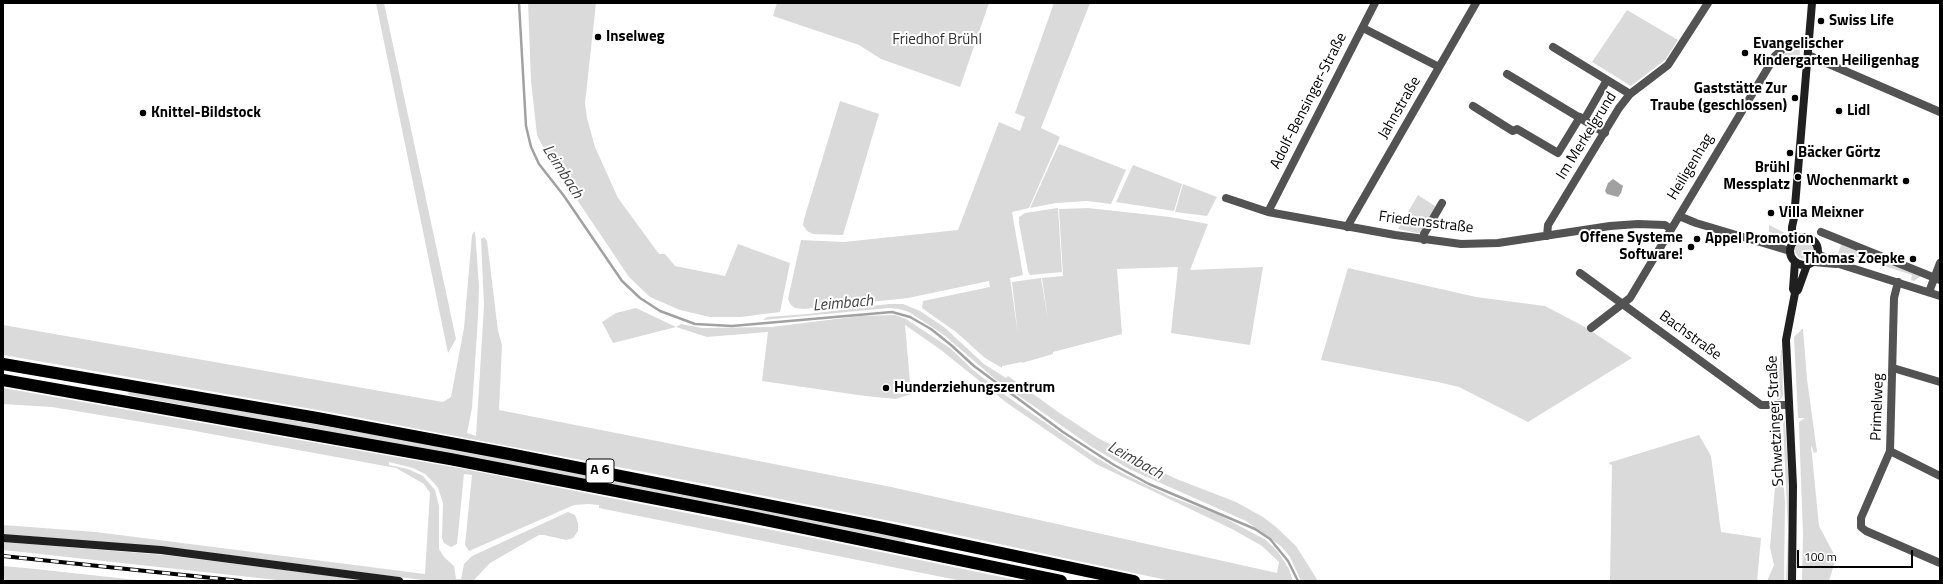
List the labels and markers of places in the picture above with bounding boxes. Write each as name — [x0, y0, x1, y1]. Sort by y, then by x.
place label: Swiss Life — [1829, 12, 1894, 30]
marker: Swiss Life — [1816, 16, 1826, 26]
place label: Inselweg — [606, 28, 665, 46]
marker: Inselweg — [593, 32, 603, 42]
place label: Evangelischer Kindergarten Heiligenhag — [1753, 35, 1919, 70]
marker: Evangelischer Kindergarten Heiligenhag — [1740, 48, 1750, 58]
place label: Gaststätte Zur Traube (geschlossen) — [1650, 80, 1787, 115]
marker: Gaststätte Zur Traube (geschlossen) — [1790, 93, 1800, 103]
place label: Lidl — [1847, 102, 1870, 120]
place label: Knittel-Bildstock — [151, 104, 261, 122]
marker: Lidl — [1834, 106, 1844, 116]
marker: Knittel-Bildstock — [138, 108, 148, 118]
place label: Bäcker Görtz — [1798, 144, 1881, 162]
marker: Bäcker Görtz — [1785, 148, 1795, 158]
place label: Brühl Messplatz — [1723, 159, 1790, 194]
marker: Brühl Messplatz — [1793, 172, 1803, 182]
place label: Wochenmarkt — [1806, 172, 1898, 190]
marker: Wochenmarkt — [1901, 176, 1911, 186]
place label: Villa Meixner — [1779, 204, 1864, 222]
marker: Villa Meixner — [1766, 208, 1776, 218]
place label: Offene Systeme Software! — [1580, 229, 1683, 264]
place label: Appel Promotion — [1705, 230, 1814, 248]
marker: Appel Promotion — [1692, 234, 1702, 244]
marker: Offene Systeme Software! — [1686, 242, 1696, 252]
place label: Thomas Zoepke — [1803, 250, 1905, 268]
marker: Thomas Zoepke — [1908, 254, 1918, 264]
place label: Hunderziehungszentrum — [894, 379, 1055, 397]
marker: Hunderziehungszentrum — [881, 383, 891, 393]

